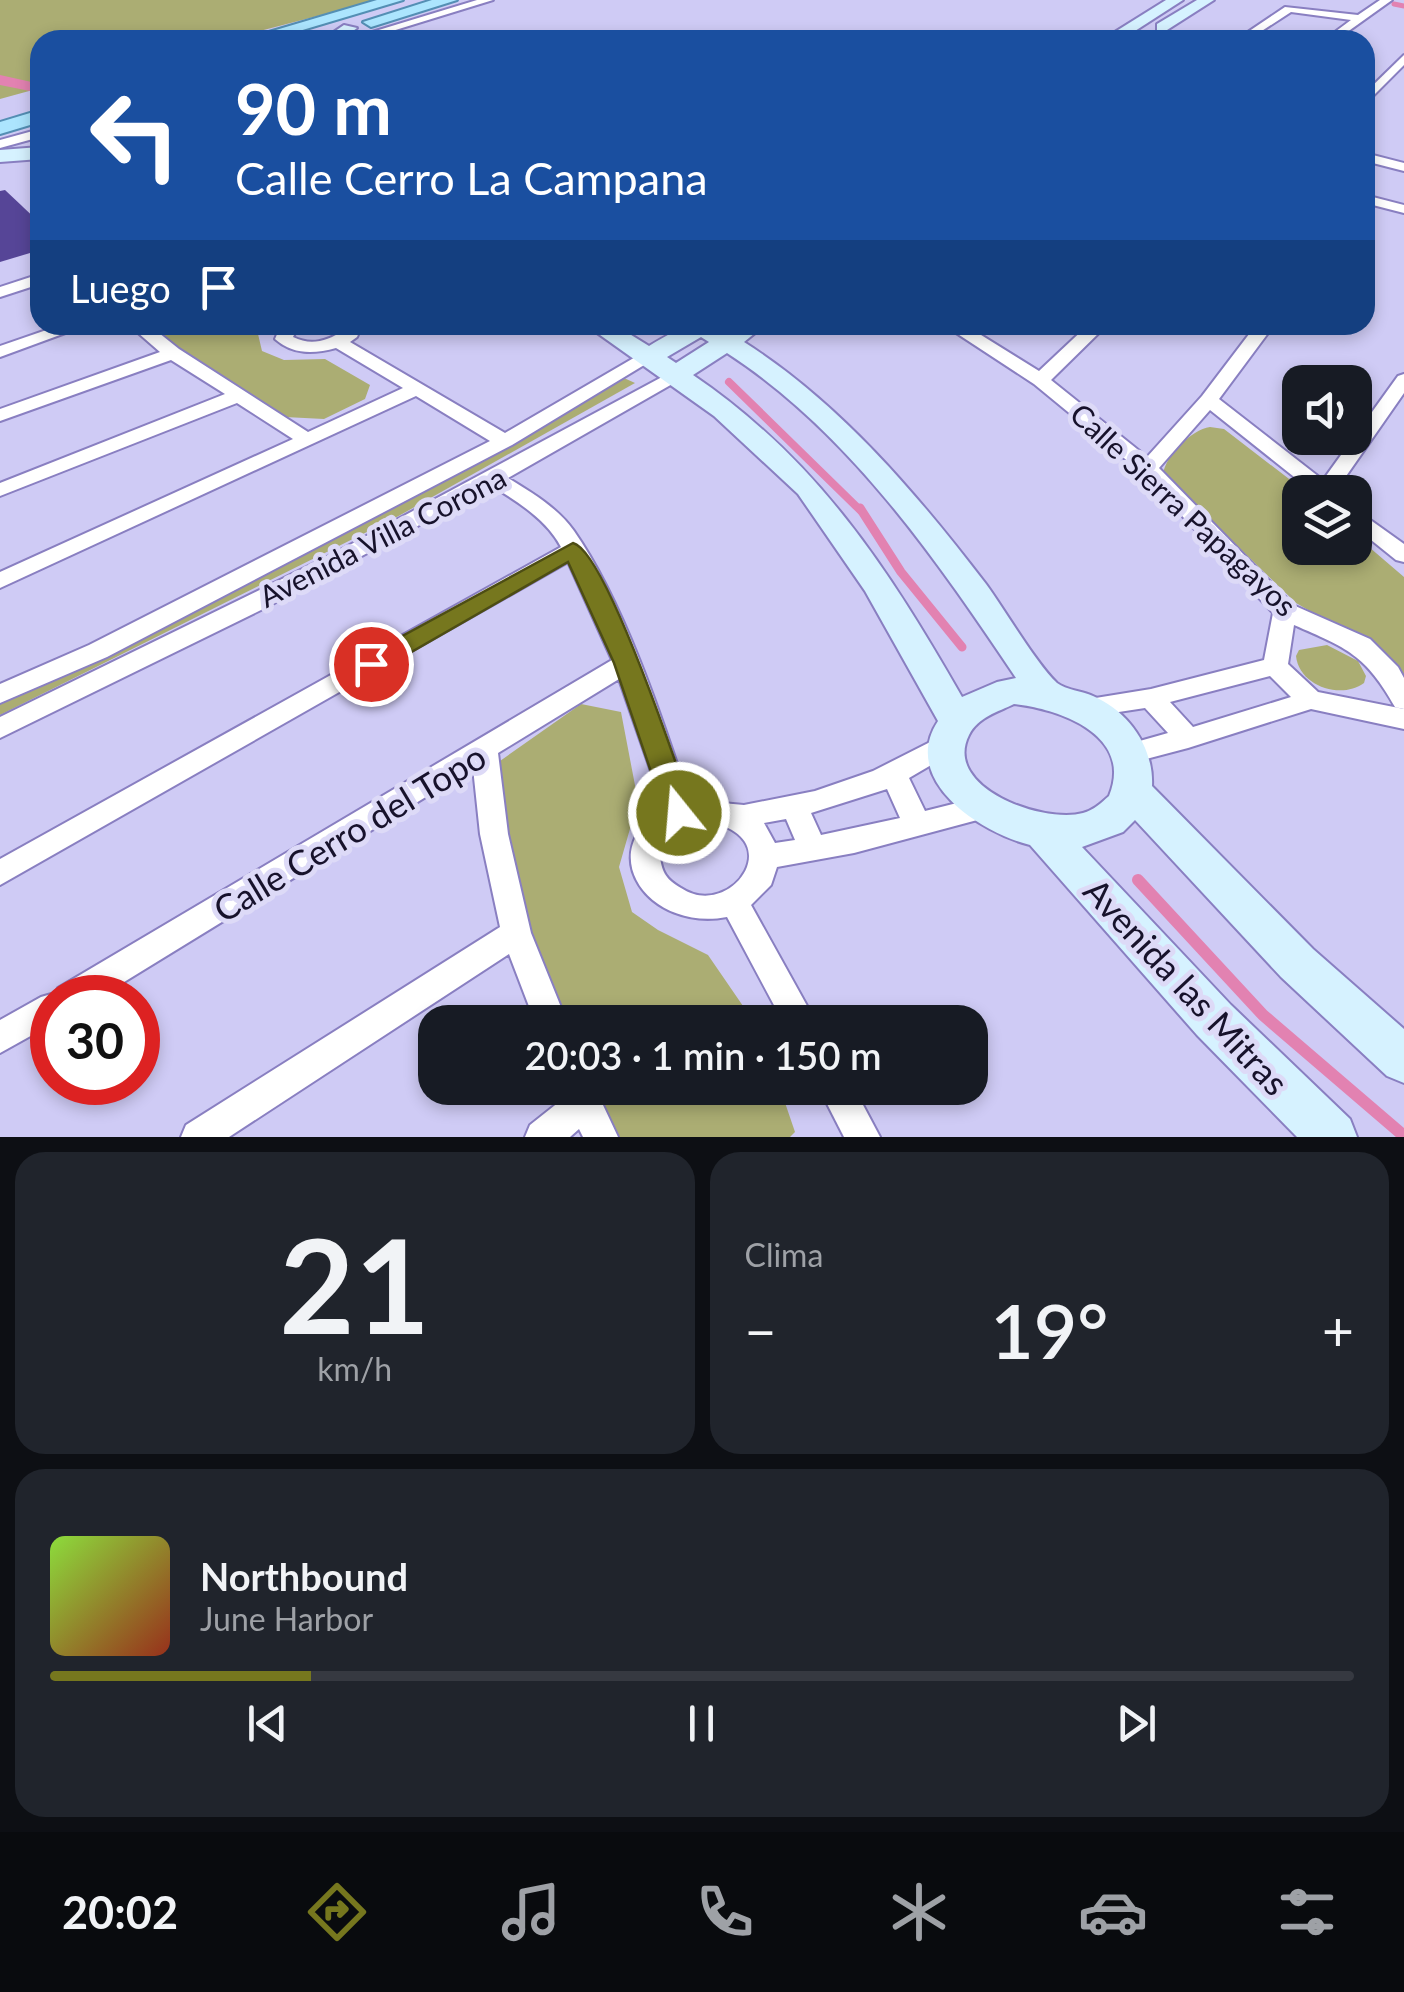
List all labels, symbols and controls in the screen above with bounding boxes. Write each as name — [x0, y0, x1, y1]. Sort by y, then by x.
text: 90 m — [235, 66, 392, 150]
icon: left — [70, 70, 200, 200]
text: Calle Cerro La Campana — [235, 151, 708, 205]
icon: arrive — [191, 260, 246, 315]
text: Luego — [70, 265, 171, 311]
map controls — [1282, 365, 1372, 565]
button: sound — [1282, 365, 1372, 455]
street label: Calle Sierra Papagayos — [1064, 395, 1304, 623]
street label: Avenida Villa Corona — [253, 458, 511, 614]
button: layers — [1282, 475, 1372, 565]
pin — [329, 622, 414, 707]
icon: arrive — [344, 637, 399, 692]
street label: Calle Cerro del Topo — [205, 734, 493, 930]
position arrow — [627, 761, 731, 865]
street label: Avenida las Mitras — [1076, 869, 1298, 1103]
speed limit sign: 30 — [30, 975, 160, 1105]
text: 20:03 · 1 min · 150 m — [525, 1032, 881, 1078]
text: 21 — [279, 1206, 430, 1362]
text: Clima — [745, 1235, 823, 1274]
text: 19° — [990, 1285, 1108, 1375]
text: − — [745, 1297, 776, 1363]
text: + — [1322, 1297, 1354, 1363]
text: km/h — [317, 1349, 392, 1388]
text: Northbound — [200, 1553, 408, 1599]
text: June Harbor — [200, 1599, 373, 1638]
icon: previous — [240, 1696, 295, 1751]
icon: pause — [674, 1696, 729, 1751]
icon: next — [1109, 1696, 1164, 1751]
icon: directions — [302, 1877, 372, 1947]
icon: music — [496, 1877, 566, 1947]
icon: phone — [690, 1877, 760, 1947]
icon: climate — [884, 1877, 954, 1947]
icon: car — [1078, 1877, 1148, 1947]
icon: filters — [1272, 1877, 1342, 1947]
text: 20:02 — [62, 1885, 178, 1939]

